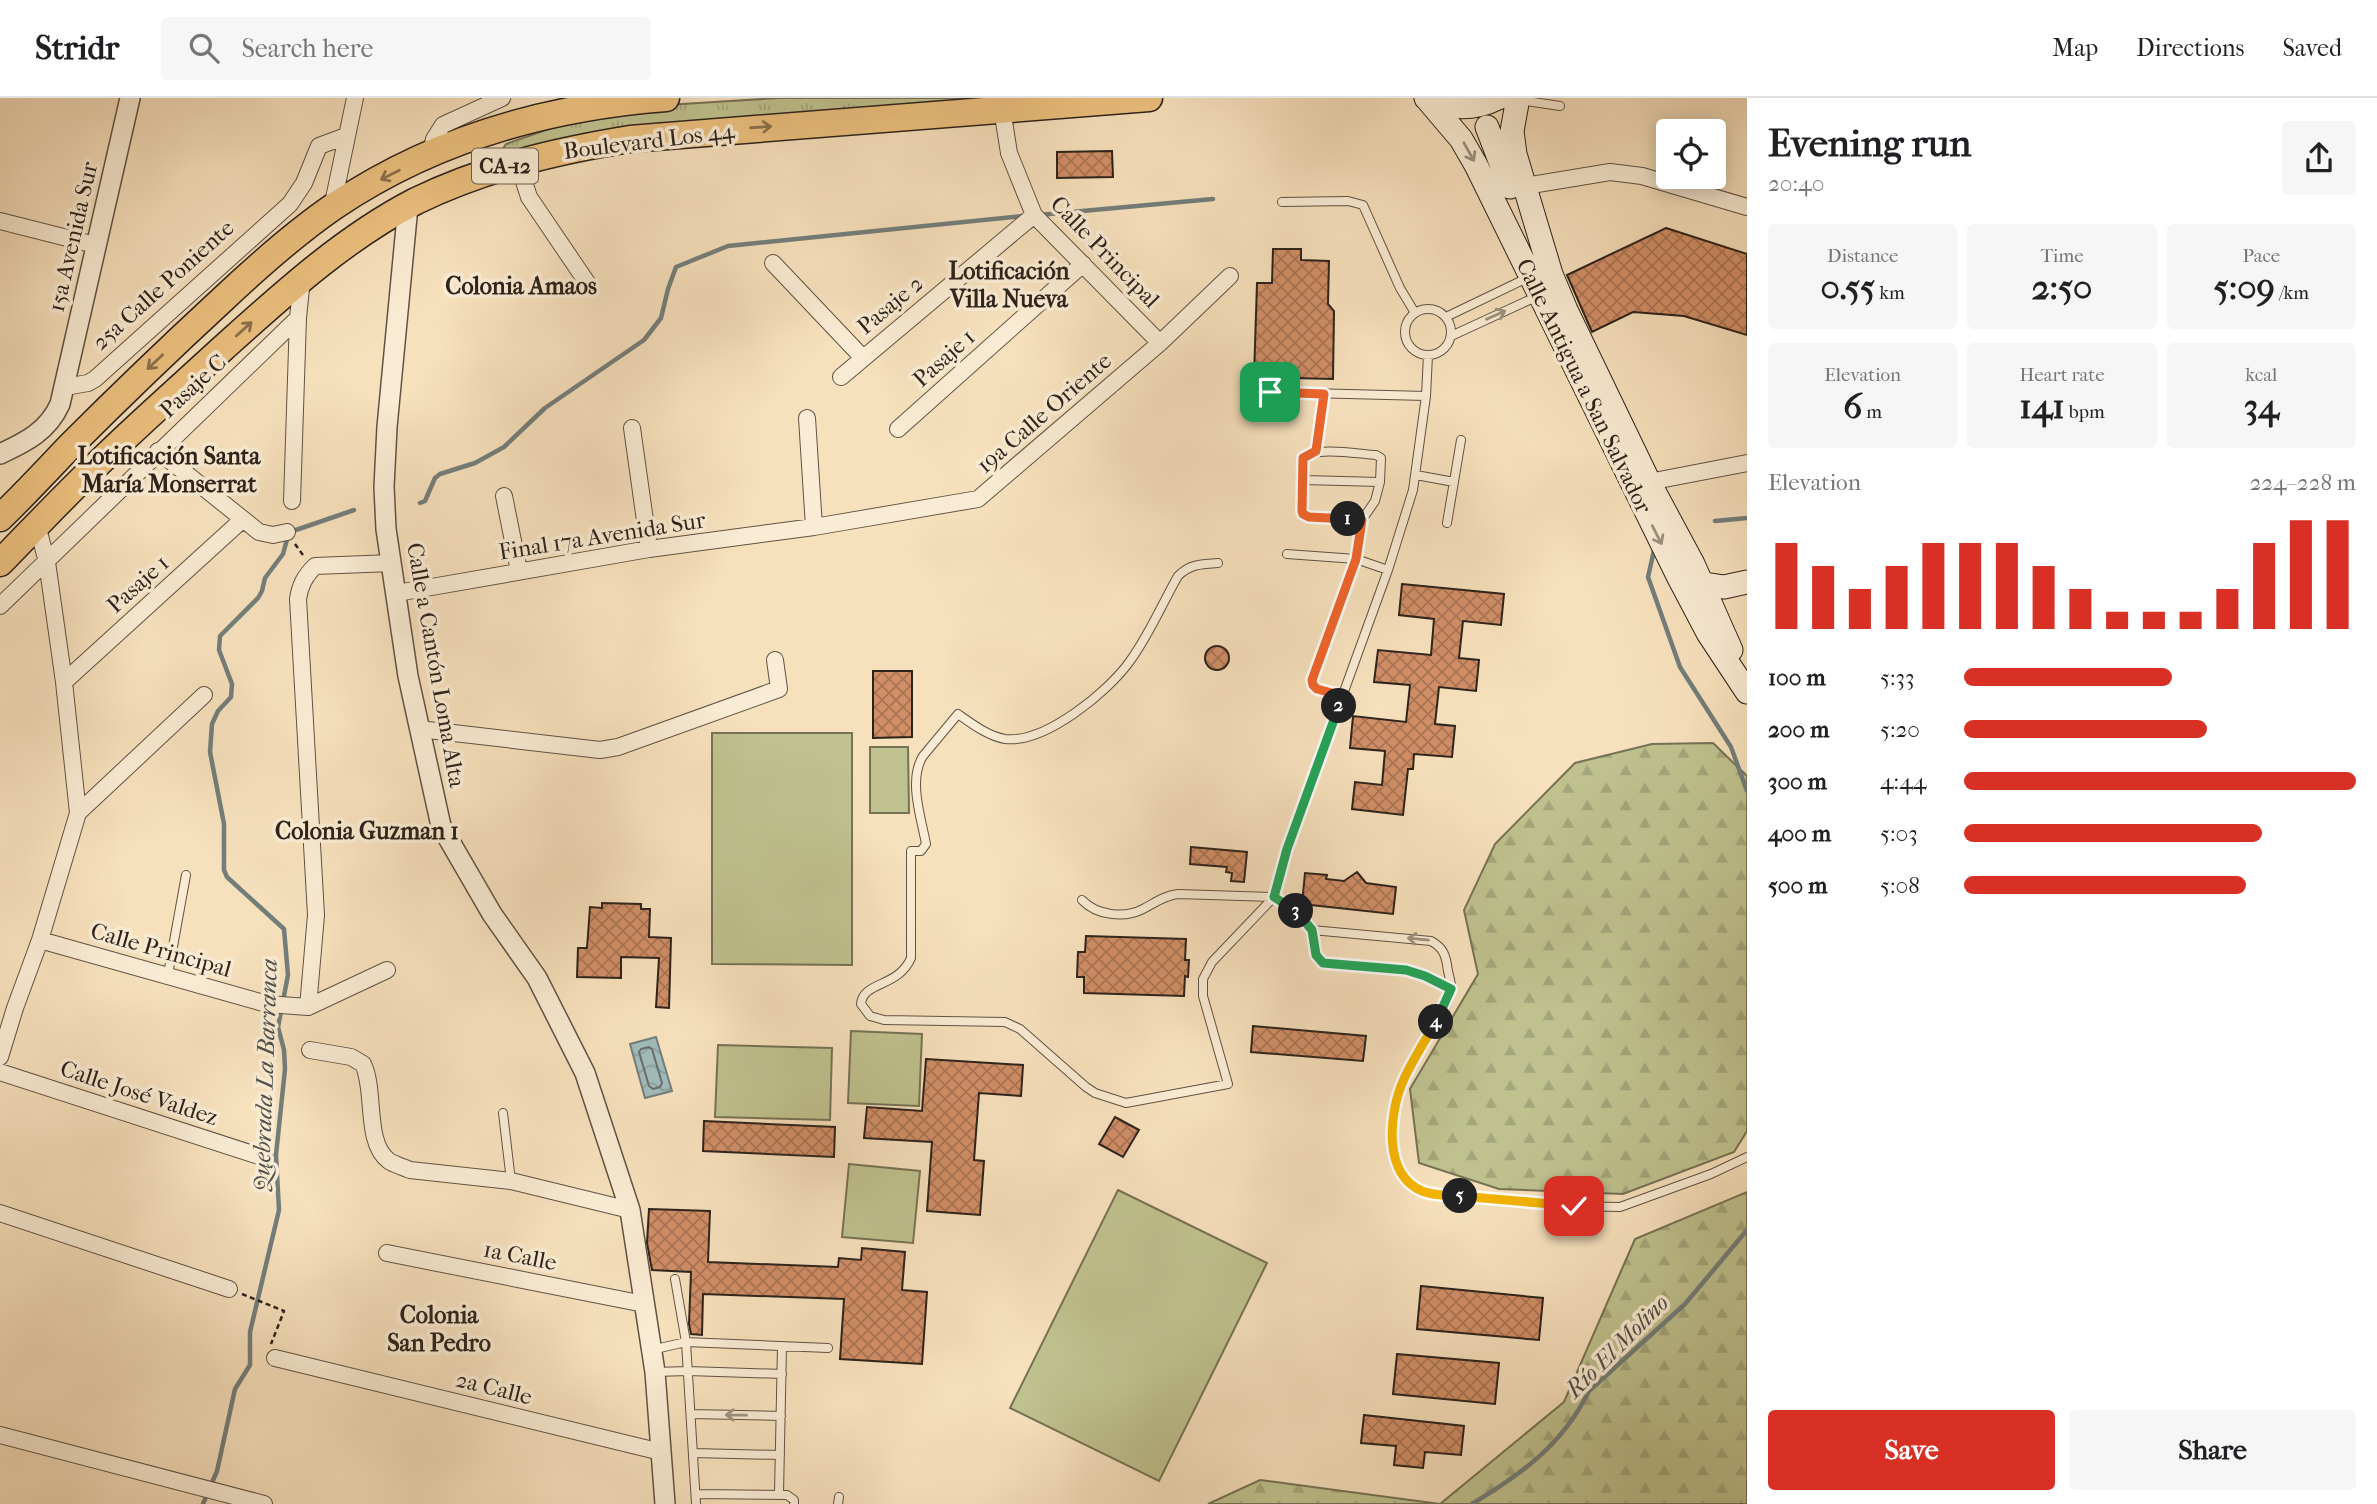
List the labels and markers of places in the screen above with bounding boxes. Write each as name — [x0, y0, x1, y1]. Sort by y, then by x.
pin — [1240, 362, 1300, 422]
pin: 1 — [1330, 502, 1366, 536]
pin: 2 — [1322, 688, 1356, 724]
pin: 3 — [1278, 894, 1314, 928]
pin: 4 — [1418, 1004, 1454, 1040]
pin — [1544, 1176, 1604, 1236]
pin: 5 — [1442, 1178, 1478, 1214]

